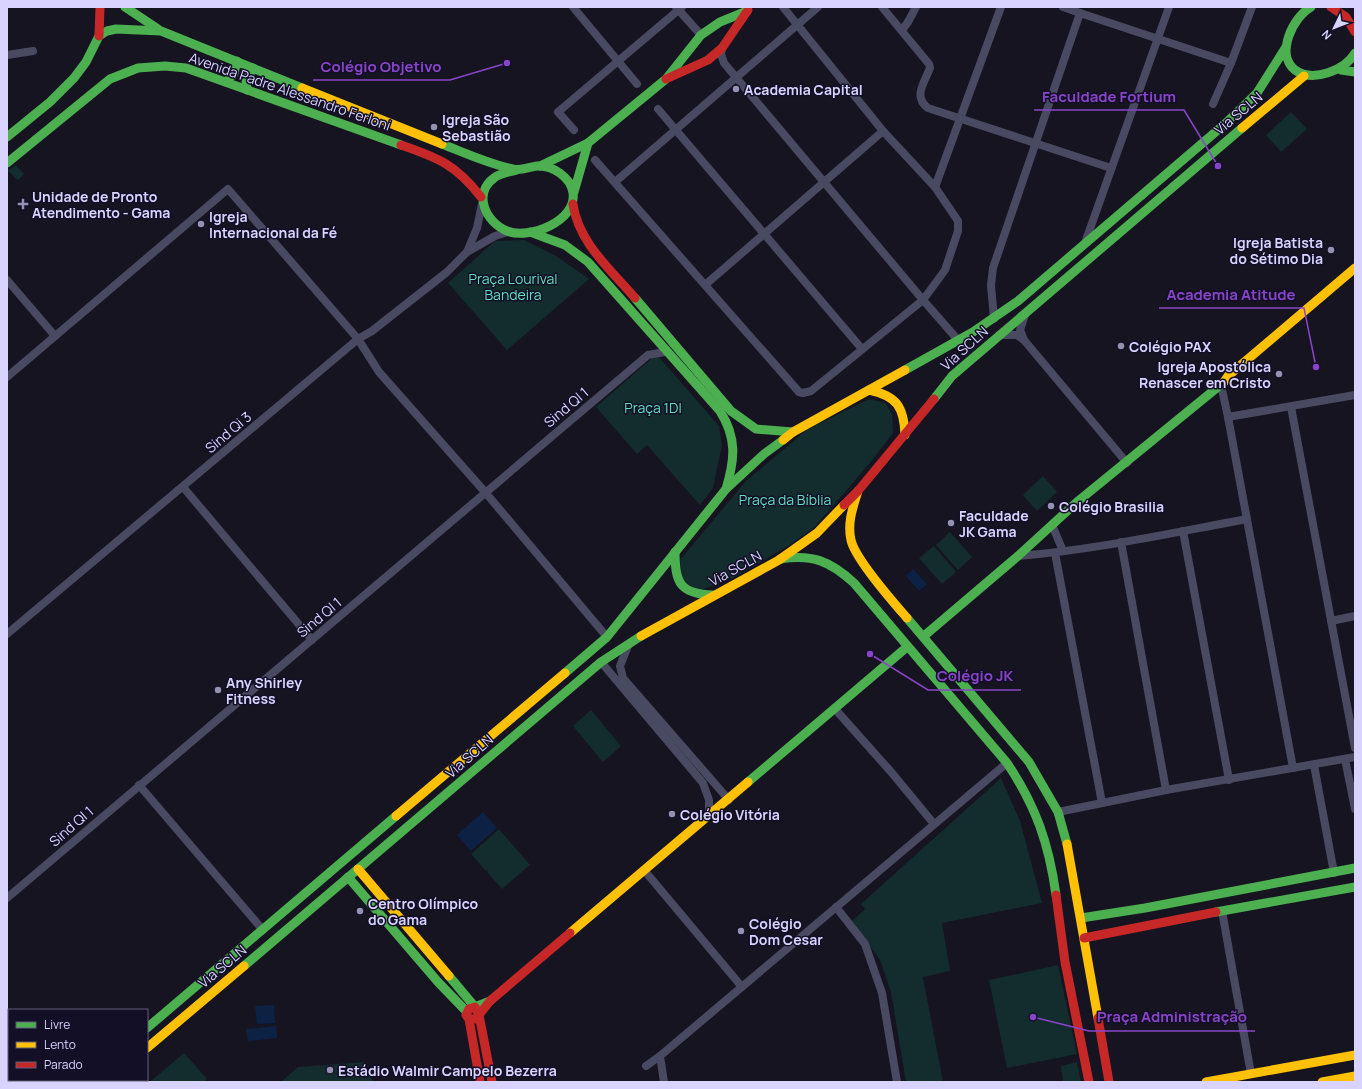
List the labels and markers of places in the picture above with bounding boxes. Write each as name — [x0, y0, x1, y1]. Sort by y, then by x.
callout: Colégio Objetivo — [313, 53, 450, 80]
place label: Academia Capital — [744, 80, 863, 99]
callout: Faculdade Fortium — [1034, 83, 1184, 110]
marker: Academia Capital — [731, 84, 741, 94]
place label: Igreja São Sebastião — [442, 110, 511, 145]
marker: Igreja São Sebastião — [429, 122, 439, 132]
place label: Unidade de Pronto Atendimento - Gama — [32, 187, 170, 222]
marker: Unidade de Pronto Atendimento - Gama — [17, 198, 29, 210]
place label: Igreja Internacional da Fé — [209, 207, 337, 242]
marker: Igreja Internacional da Fé — [196, 219, 206, 229]
place label: Igreja Batista do Sétimo Dia — [1230, 233, 1323, 268]
marker: Igreja Batista do Sétimo Dia — [1326, 245, 1336, 255]
callout: Academia Atitude — [1159, 281, 1304, 308]
place label: Colégio PAX — [1129, 337, 1212, 356]
marker: Colégio PAX — [1116, 341, 1126, 351]
place label: Igreja Apostólica Renascer em Cristo — [1139, 357, 1271, 392]
marker: Igreja Apostólica Renascer em Cristo — [1274, 369, 1284, 379]
place label: Colégio Brasilia — [1059, 497, 1164, 516]
marker: Colégio Brasilia — [1046, 501, 1056, 511]
place label: Faculdade JK Gama — [959, 506, 1029, 541]
marker: Faculdade JK Gama — [946, 518, 956, 528]
callout: Colégio JK — [928, 663, 1021, 690]
place label: Any Shirley Fitness — [226, 673, 302, 708]
marker: Any Shirley Fitness — [213, 685, 223, 695]
place label: Colégio Vitória — [680, 805, 780, 824]
marker: Colégio Vitória — [667, 809, 677, 819]
place label: Centro Olímpico do Gama — [368, 894, 479, 929]
marker: Centro Olímpico do Gama — [355, 906, 365, 916]
place label: Colégio Dom Cesar — [749, 914, 823, 949]
marker: Colégio Dom Cesar — [736, 926, 746, 936]
callout: Praça Administração — [1089, 1004, 1255, 1031]
place label: Estádio Walmir Campelo Bezerra — [338, 1061, 557, 1080]
marker: Estádio Walmir Campelo Bezerra — [325, 1065, 335, 1075]

